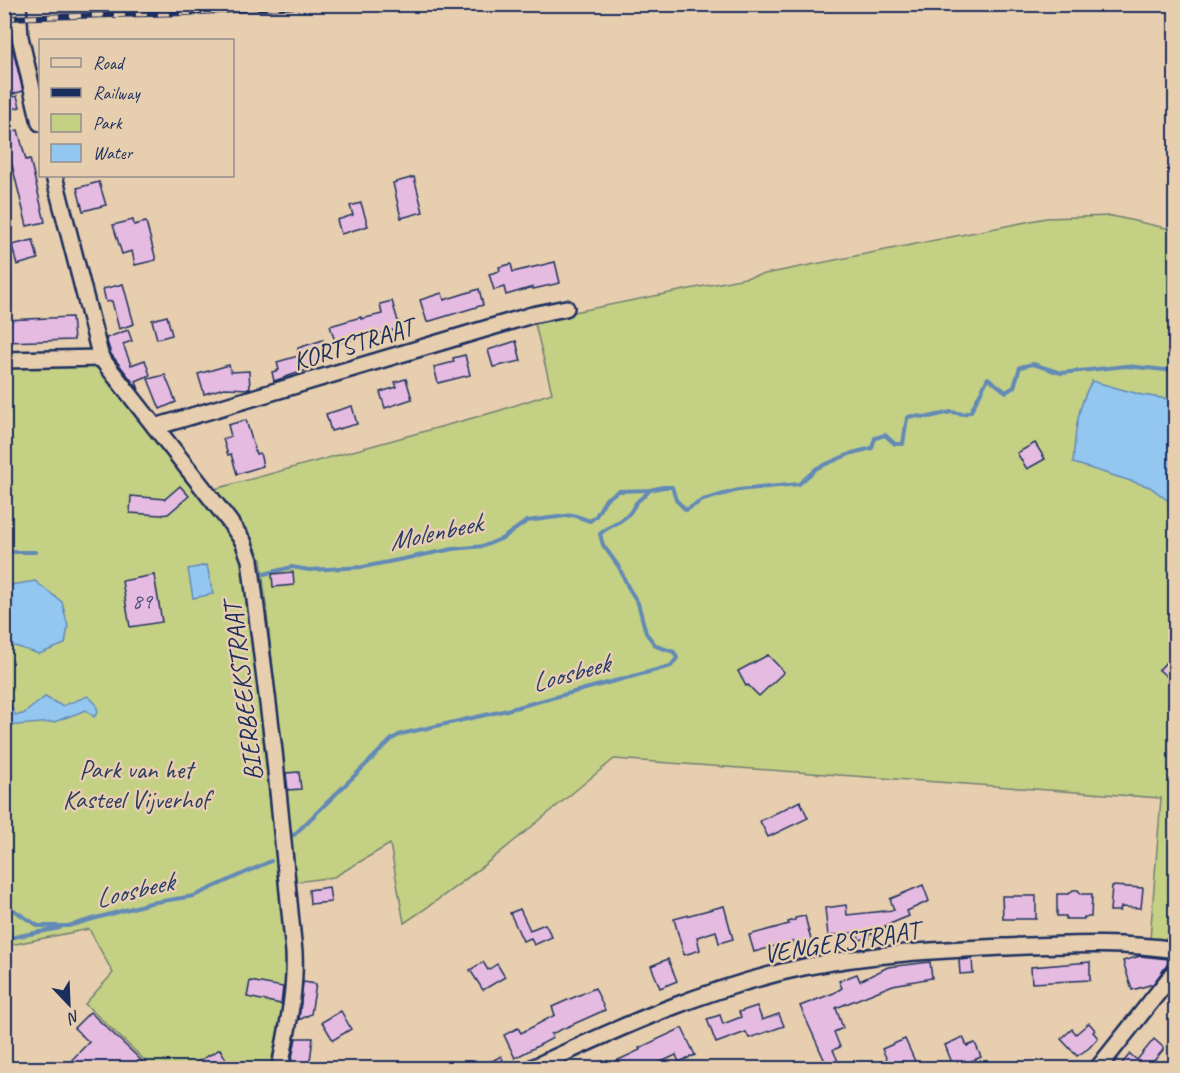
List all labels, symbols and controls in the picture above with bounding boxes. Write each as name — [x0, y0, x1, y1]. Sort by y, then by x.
legend — [39, 39, 234, 177]
text: Road — [93, 52, 126, 74]
text: Railway — [93, 82, 141, 104]
text: Park — [93, 112, 123, 134]
text: Water — [93, 142, 134, 164]
street label: KORTSTRAAT — [289, 309, 422, 378]
water label: Molenbeek — [386, 505, 489, 558]
house number: 89 — [132, 587, 154, 615]
street label: BIERBEEKSTRAAT — [215, 595, 270, 783]
water label: Loosbeek — [527, 645, 617, 700]
park label: Park van het Kasteel Vijverhof — [63, 753, 215, 816]
water label: Loosbeek — [92, 863, 181, 915]
street label: VENGERSTRAAT — [761, 913, 927, 971]
north arrow — [39, 974, 99, 1034]
text: N — [63, 1006, 83, 1029]

